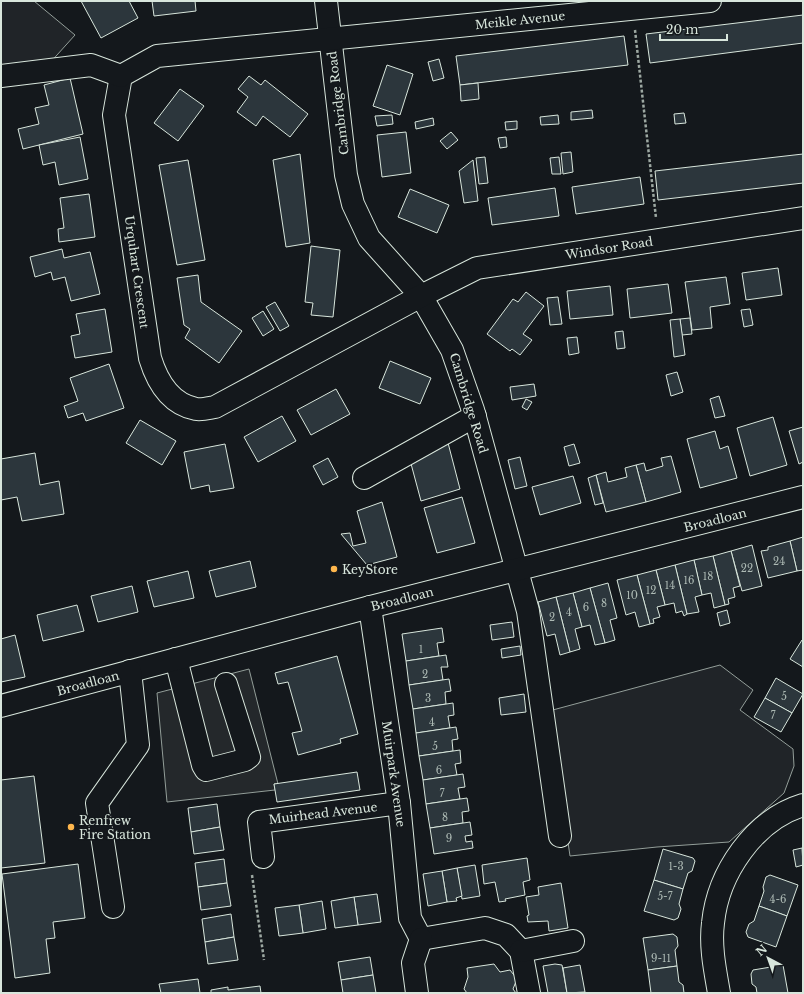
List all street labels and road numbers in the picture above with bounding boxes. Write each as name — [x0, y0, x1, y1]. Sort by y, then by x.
street label: Meikle Avenue — [474, 8, 566, 32]
street label: Cambridge Road — [324, 50, 352, 156]
street label: Urquhart Crescent — [122, 215, 152, 330]
street label: Windsor Road — [563, 234, 654, 262]
street label: Cambridge Road — [447, 351, 491, 455]
street label: Broadloan — [682, 505, 748, 535]
street label: Broadloan — [369, 584, 435, 614]
street label: Broadloan — [55, 667, 121, 699]
street label: Muirpark Avenue — [379, 720, 409, 828]
street label: Muirhead Avenue — [268, 799, 378, 827]

